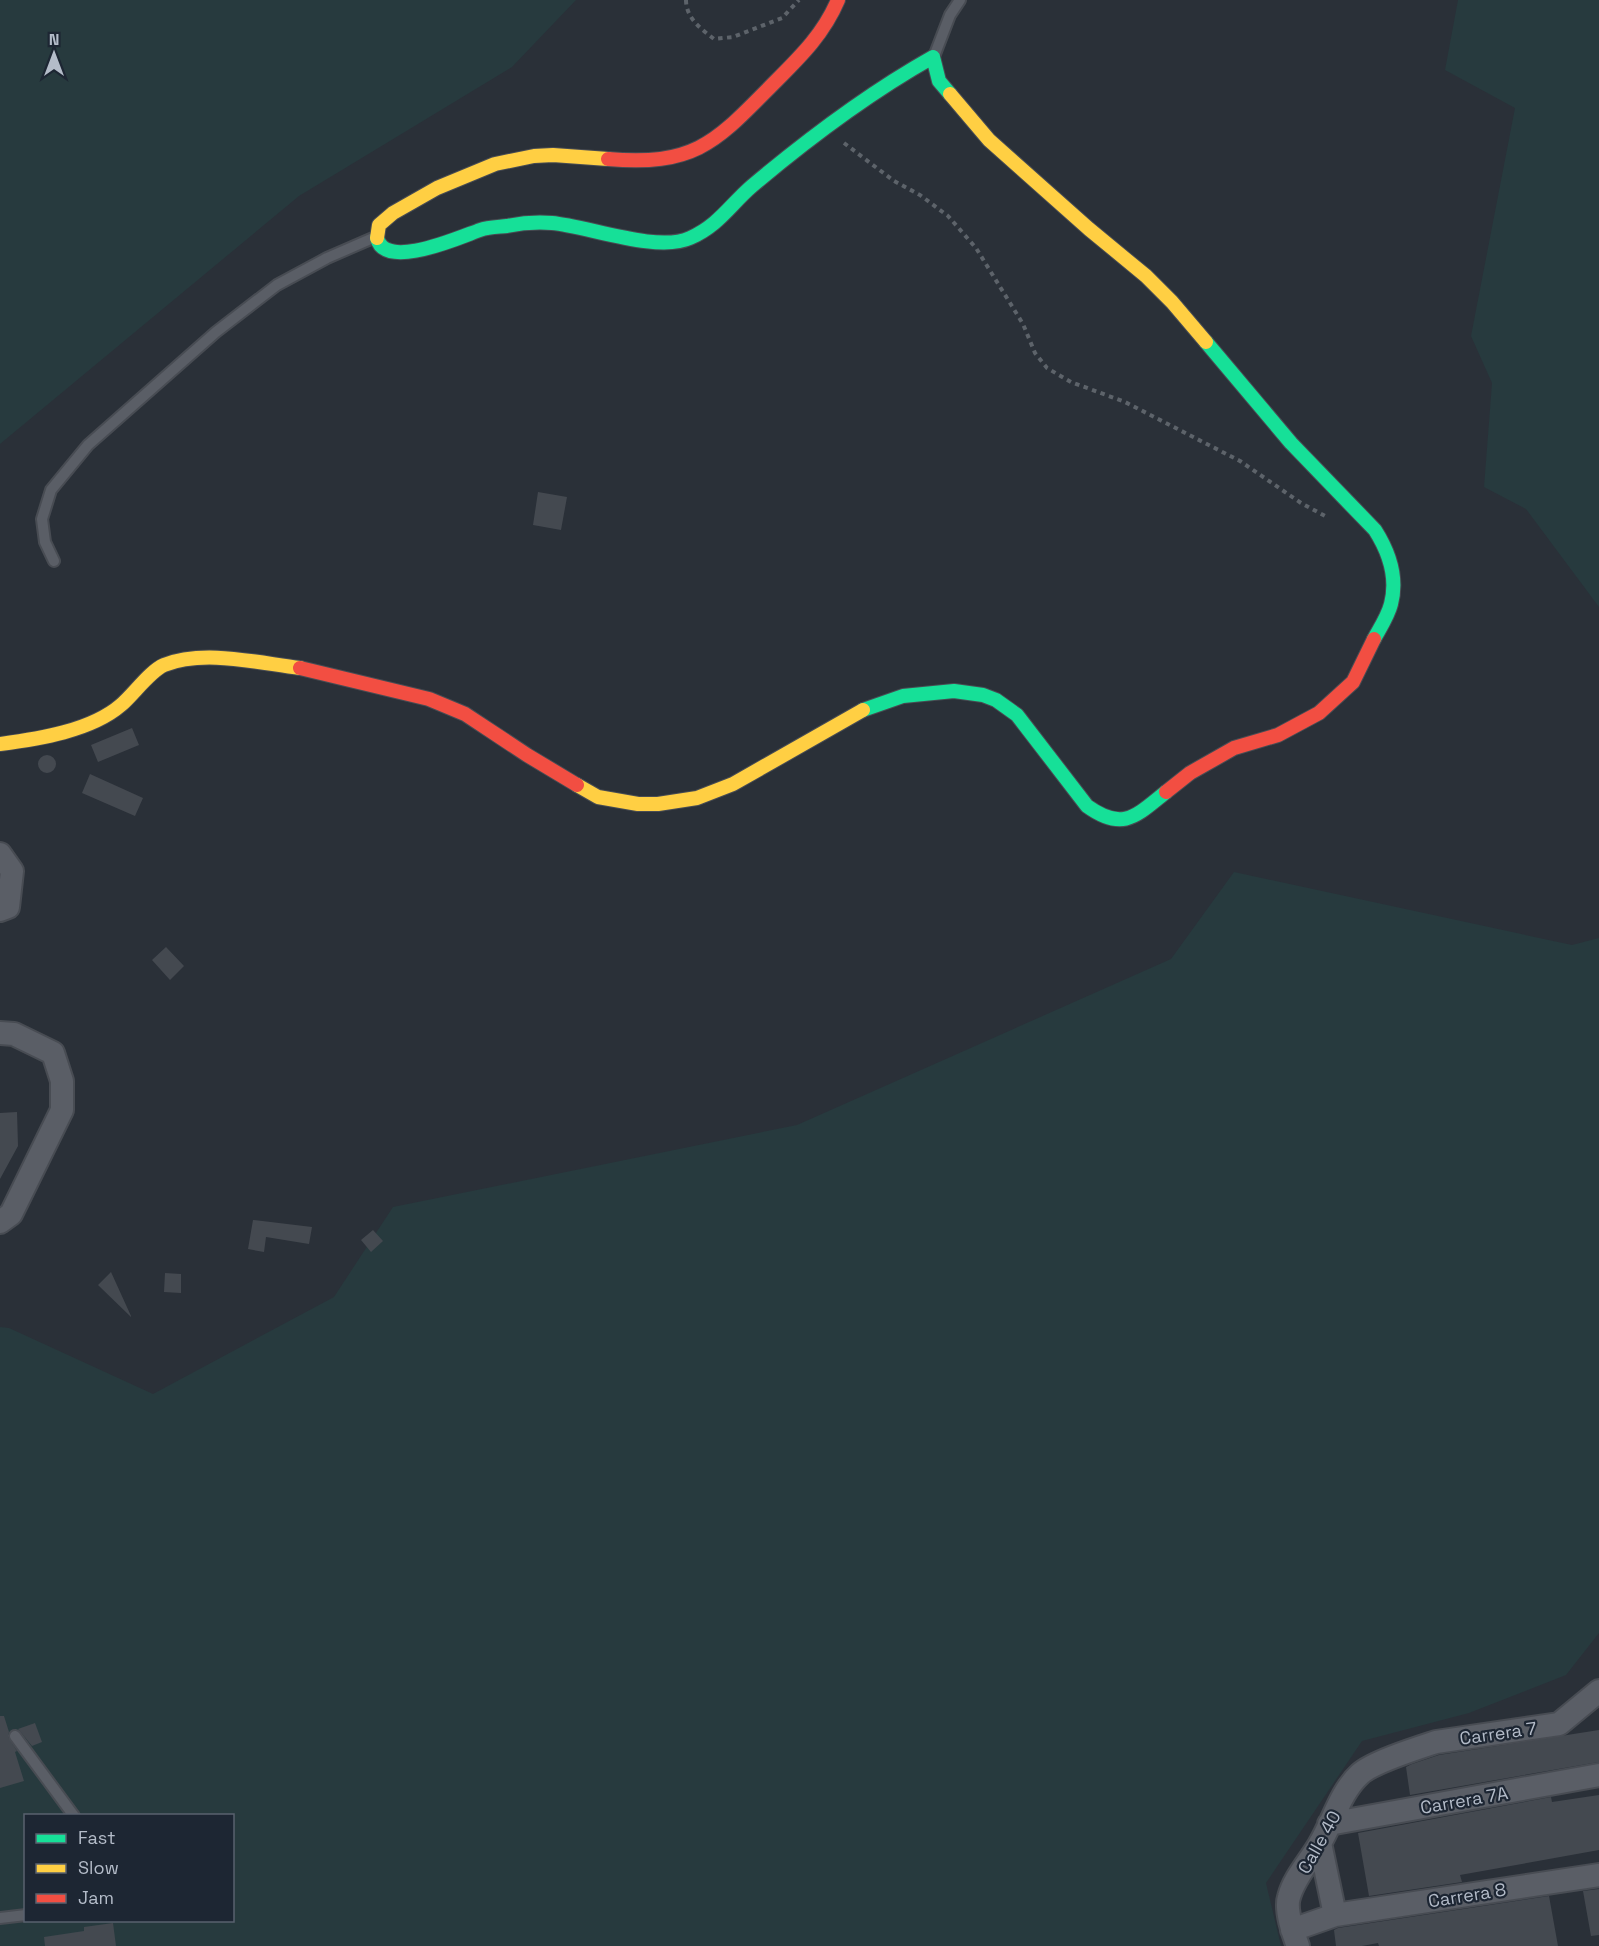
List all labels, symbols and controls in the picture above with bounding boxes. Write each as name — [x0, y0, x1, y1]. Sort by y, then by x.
north arrow — [24, 24, 84, 84]
text: N — [49, 29, 59, 50]
street label: Carrera 7 — [1458, 1716, 1538, 1750]
street label: Carrera 7A — [1418, 1781, 1510, 1819]
street label: Calle 40 — [1292, 1806, 1346, 1878]
legend — [24, 1814, 234, 1922]
text: Fast — [78, 1826, 115, 1849]
text: Slow — [78, 1856, 119, 1879]
street label: Carrera 8 — [1426, 1878, 1508, 1912]
text: Jam — [78, 1886, 114, 1909]

